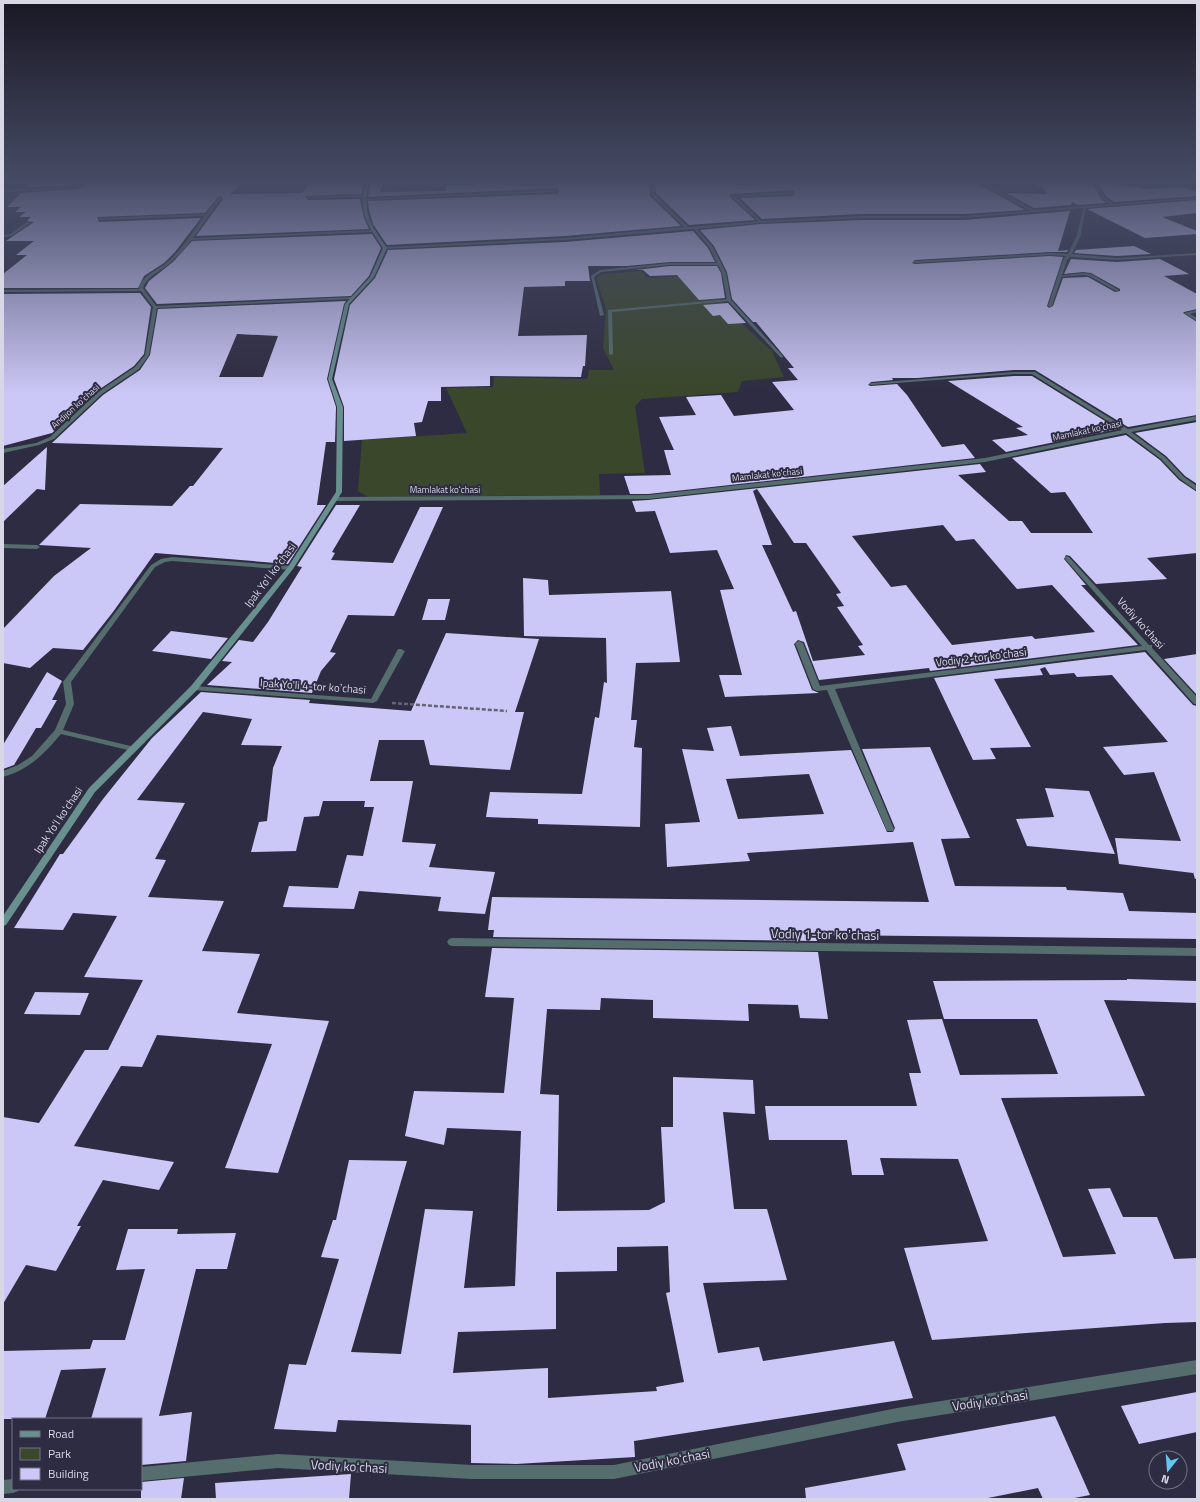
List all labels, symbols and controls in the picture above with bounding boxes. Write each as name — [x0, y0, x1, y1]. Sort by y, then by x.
street label: Andijon koʻchasi — [48, 381, 102, 431]
street label: Mamlakat koʻchasi — [1051, 416, 1123, 444]
street label: Mamlakat koʻchasi — [731, 464, 803, 484]
street label: Mamlakat koʻchasi — [410, 483, 480, 496]
street label: Ipak Yoʻl koʻchasi — [240, 539, 300, 611]
street label: Vodiy ko'chasi — [1113, 594, 1169, 652]
street label: Vodiy 2-tor ko‘chasi — [935, 643, 1027, 671]
street label: Ipak Yo'li 4-tor koʼchasi — [260, 674, 366, 698]
street label: Ipak Yoʻl koʻchasi — [30, 784, 86, 856]
street label: Vodiy 1-tor koʼchasi — [771, 923, 879, 945]
street label: Vodiy koʻchasi — [951, 1384, 1029, 1416]
legend — [12, 1418, 142, 1490]
text: Road — [48, 1424, 74, 1443]
street label: Vodiy koʻchasi — [632, 1443, 712, 1477]
text: Park — [48, 1444, 71, 1463]
north arrow — [1148, 1450, 1188, 1490]
street label: Vodiy koʻchasi — [310, 1454, 388, 1478]
text: Building — [48, 1464, 89, 1483]
text: N — [1159, 1471, 1171, 1488]

